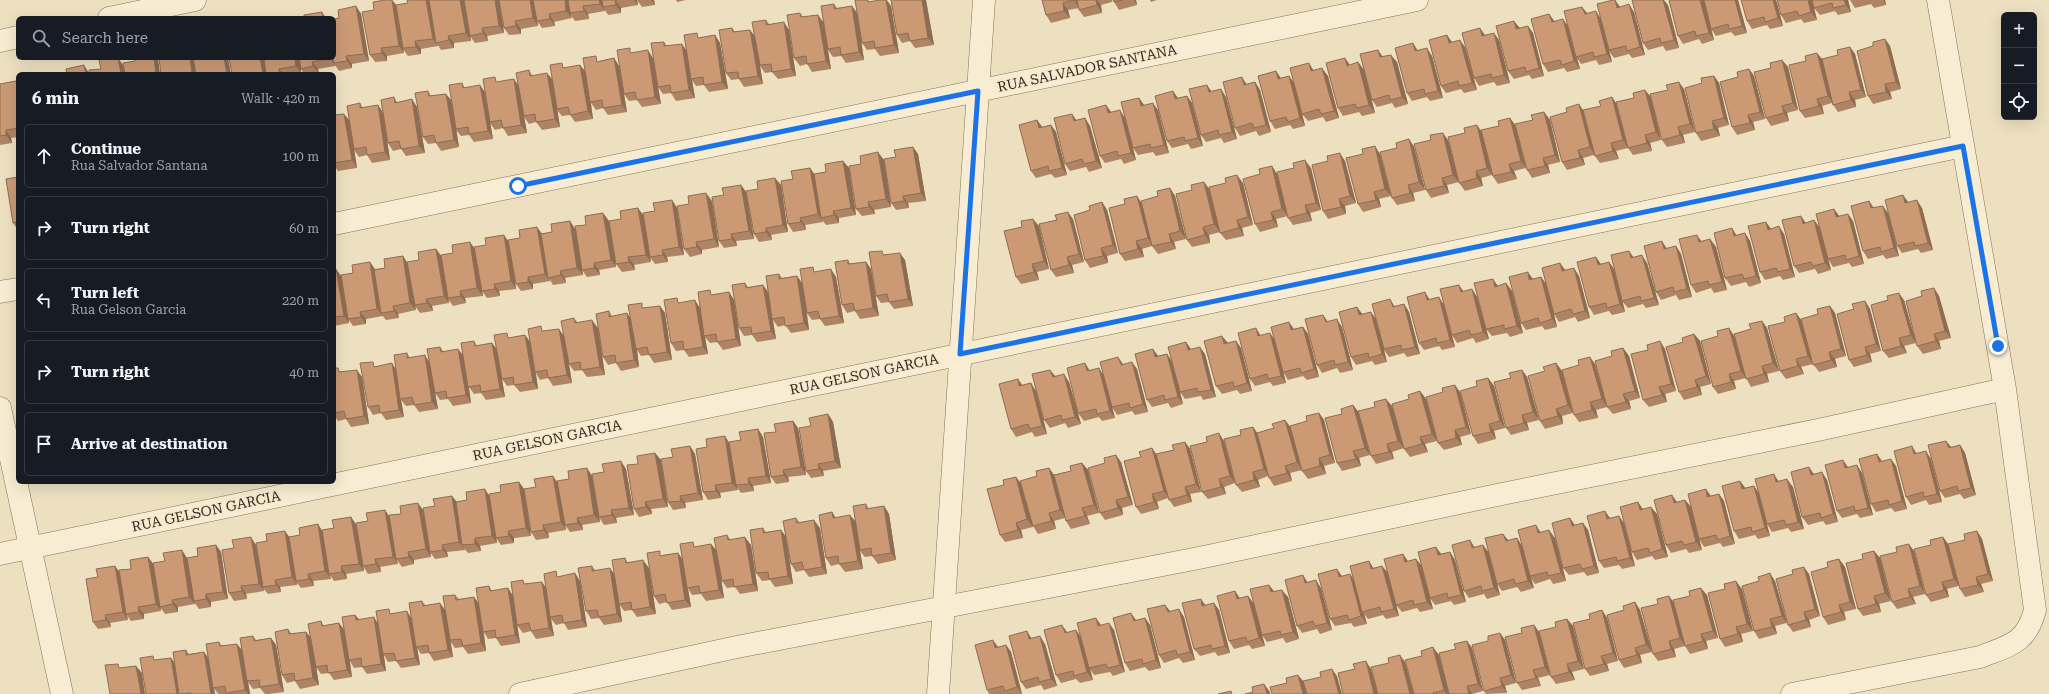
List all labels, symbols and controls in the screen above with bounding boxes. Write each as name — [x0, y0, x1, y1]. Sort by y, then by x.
map controls — [2001, 12, 2037, 120]
button: + — [2001, 12, 2037, 48]
search box — [16, 16, 336, 60]
icon: search — [30, 27, 52, 49]
text: Search here — [62, 29, 148, 47]
street label: RUA SALVADOR SANTANA — [996, 41, 1178, 95]
button: − — [2001, 48, 2037, 84]
button: locate — [2001, 84, 2037, 120]
text: 6 min — [32, 88, 79, 108]
text: Walk · 420 m — [241, 91, 320, 106]
text: Continue — [71, 140, 141, 158]
icon: ahead — [33, 145, 55, 167]
text: 100 m — [282, 149, 319, 164]
text: Rua Salvador Santana — [71, 158, 207, 173]
route start — [509, 177, 527, 195]
icon: right — [33, 217, 55, 239]
text: Turn right — [71, 219, 150, 237]
text: 60 m — [289, 221, 319, 236]
text: Turn left — [71, 284, 139, 302]
icon: left — [33, 289, 55, 311]
text: 220 m — [282, 293, 319, 308]
text: Rua Gelson Garcia — [71, 302, 186, 317]
route end — [1989, 337, 2007, 355]
street label: RUA GELSON GARCIA — [788, 350, 940, 398]
icon: right — [33, 361, 55, 383]
text: Turn right — [71, 363, 150, 381]
text: 40 m — [289, 365, 319, 380]
street label: RUA GELSON GARCIA — [471, 416, 623, 464]
icon: arrive — [33, 433, 55, 455]
text: Arrive at destination — [71, 435, 227, 453]
street label: RUA GELSON GARCIA — [130, 487, 282, 535]

